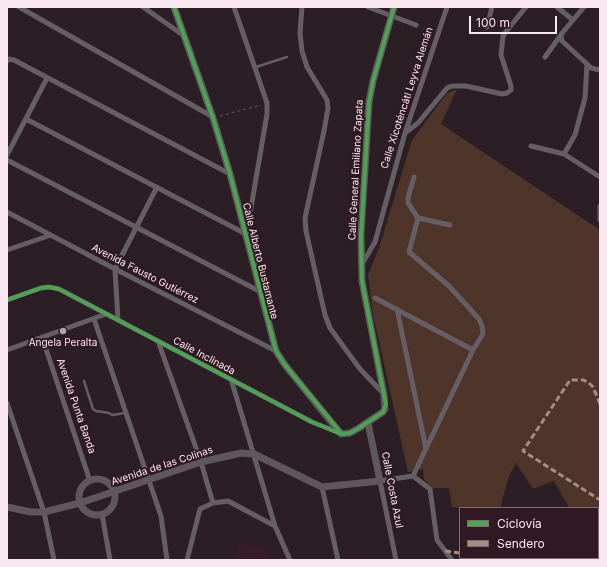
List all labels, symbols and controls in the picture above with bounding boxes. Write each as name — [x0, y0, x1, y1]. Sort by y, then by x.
scale bar — [471, 8, 559, 34]
text: 100 m — [476, 15, 510, 30]
street label: Calle Xicoténcátl Leyva Alemán — [378, 26, 436, 170]
street label: Calle General Emiliano Zapata — [346, 99, 366, 241]
street label: Calle Alberto Bustamante — [240, 202, 280, 320]
street label: Avenida Fausto Gutiérrez — [90, 242, 200, 306]
marker: Angela Peralta — [58, 326, 68, 336]
street label: Calle Inclinada — [171, 335, 237, 377]
place label: Angela Peralta — [29, 337, 97, 349]
street label: Avenida Punta Banda — [54, 357, 98, 455]
street label: Avenida de las Colinas — [110, 444, 214, 488]
street label: Calle Costa Azul — [379, 451, 405, 529]
legend — [459, 507, 599, 559]
text: Ciclovía — [497, 516, 542, 531]
text: Sendero — [497, 536, 545, 551]

